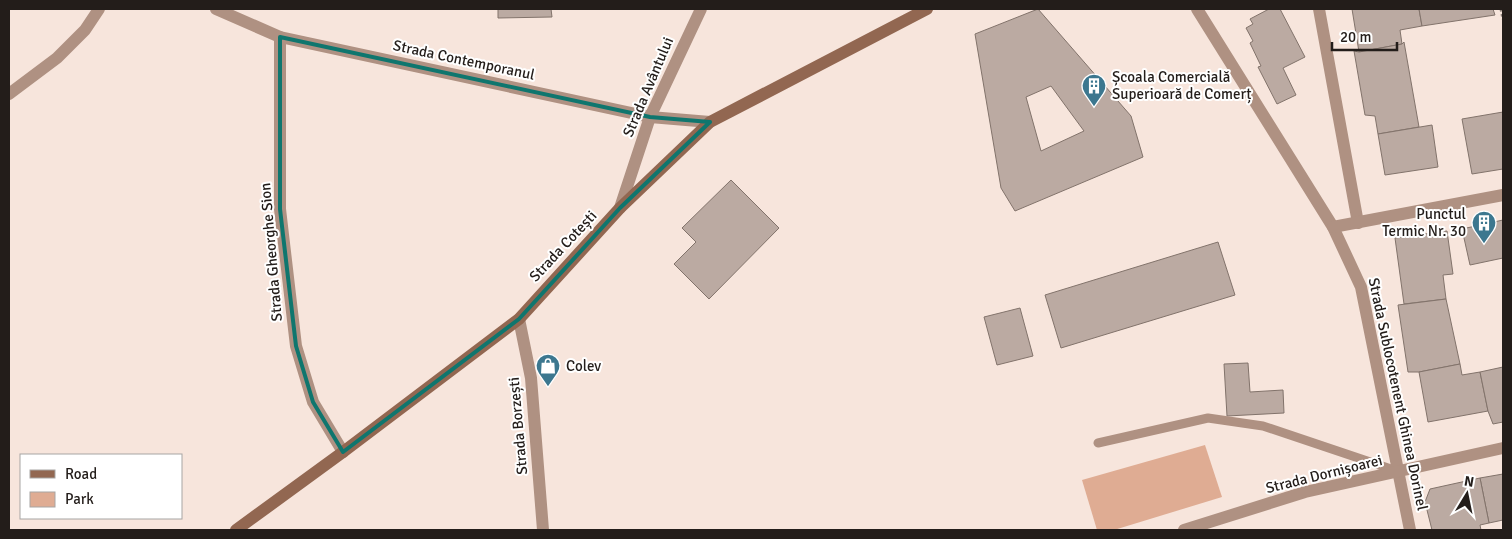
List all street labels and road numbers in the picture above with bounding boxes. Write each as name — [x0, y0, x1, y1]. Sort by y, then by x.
street label: Strada Avântului — [619, 34, 677, 140]
street label: Strada Contemporanul — [391, 36, 537, 84]
street label: Strada Gheorghe Sion — [256, 182, 286, 322]
street label: Strada Cotești — [526, 207, 600, 285]
street label: Strada Sublocotenent Ghinea Dorinel — [1365, 276, 1431, 512]
street label: Strada Borzești — [505, 376, 531, 476]
street label: Strada Dornișoarei — [1264, 451, 1384, 497]

